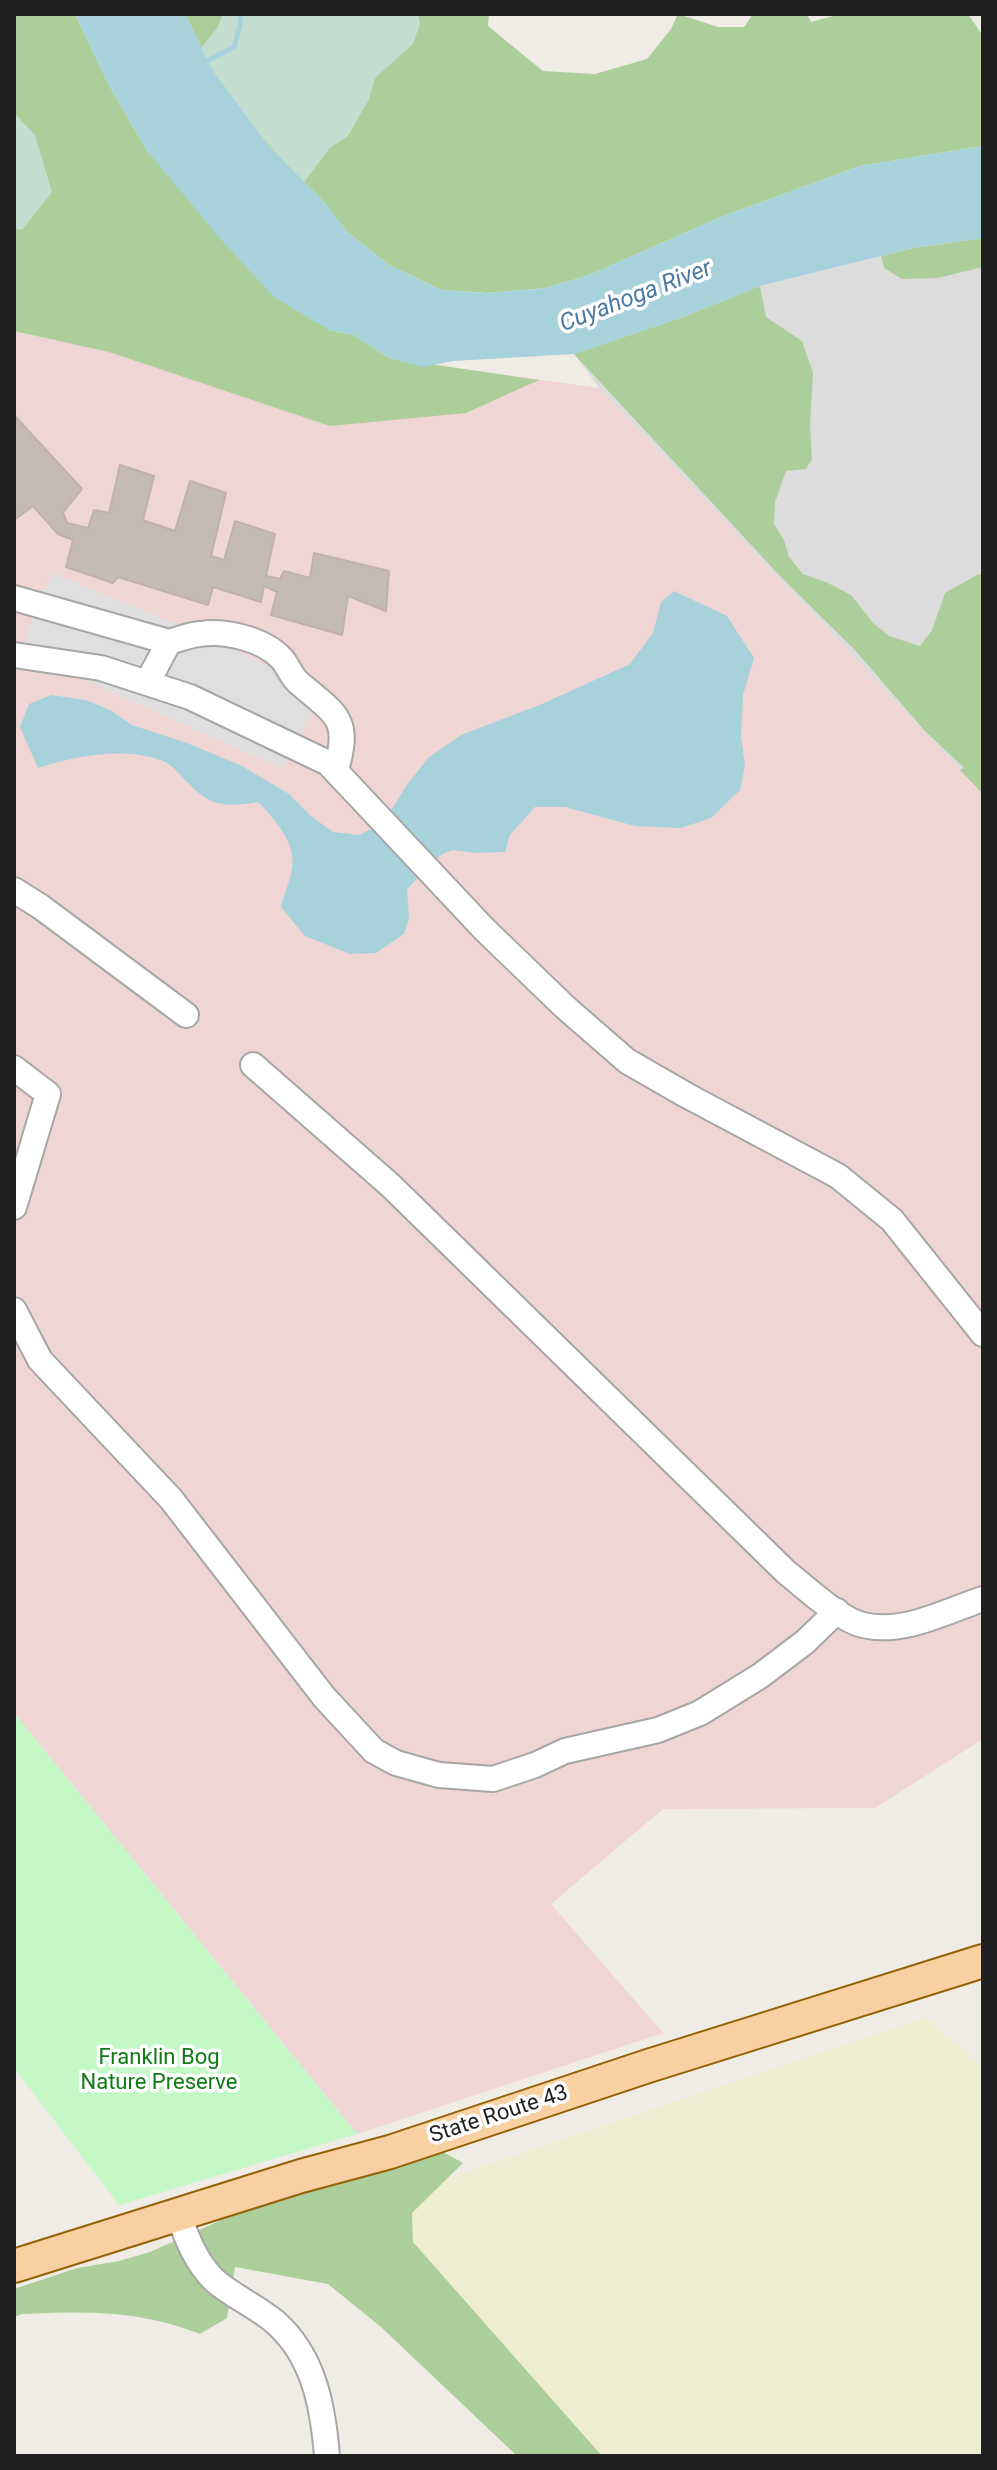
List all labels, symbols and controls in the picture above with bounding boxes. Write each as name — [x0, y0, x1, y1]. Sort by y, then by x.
water label: Cuyahoga River — [556, 255, 716, 339]
park label: Franklin Bog Nature Preserve — [80, 2045, 238, 2096]
street label: State Route 43 — [427, 2080, 571, 2150]

